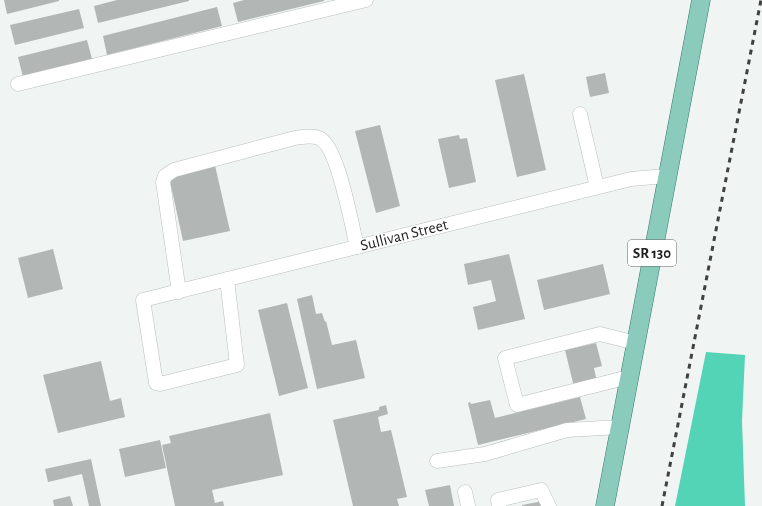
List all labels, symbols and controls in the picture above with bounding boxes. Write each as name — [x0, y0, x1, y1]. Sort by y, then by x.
street label: Sullivan Street — [359, 216, 449, 254]
road number: SR 130 — [628, 240, 676, 266]

